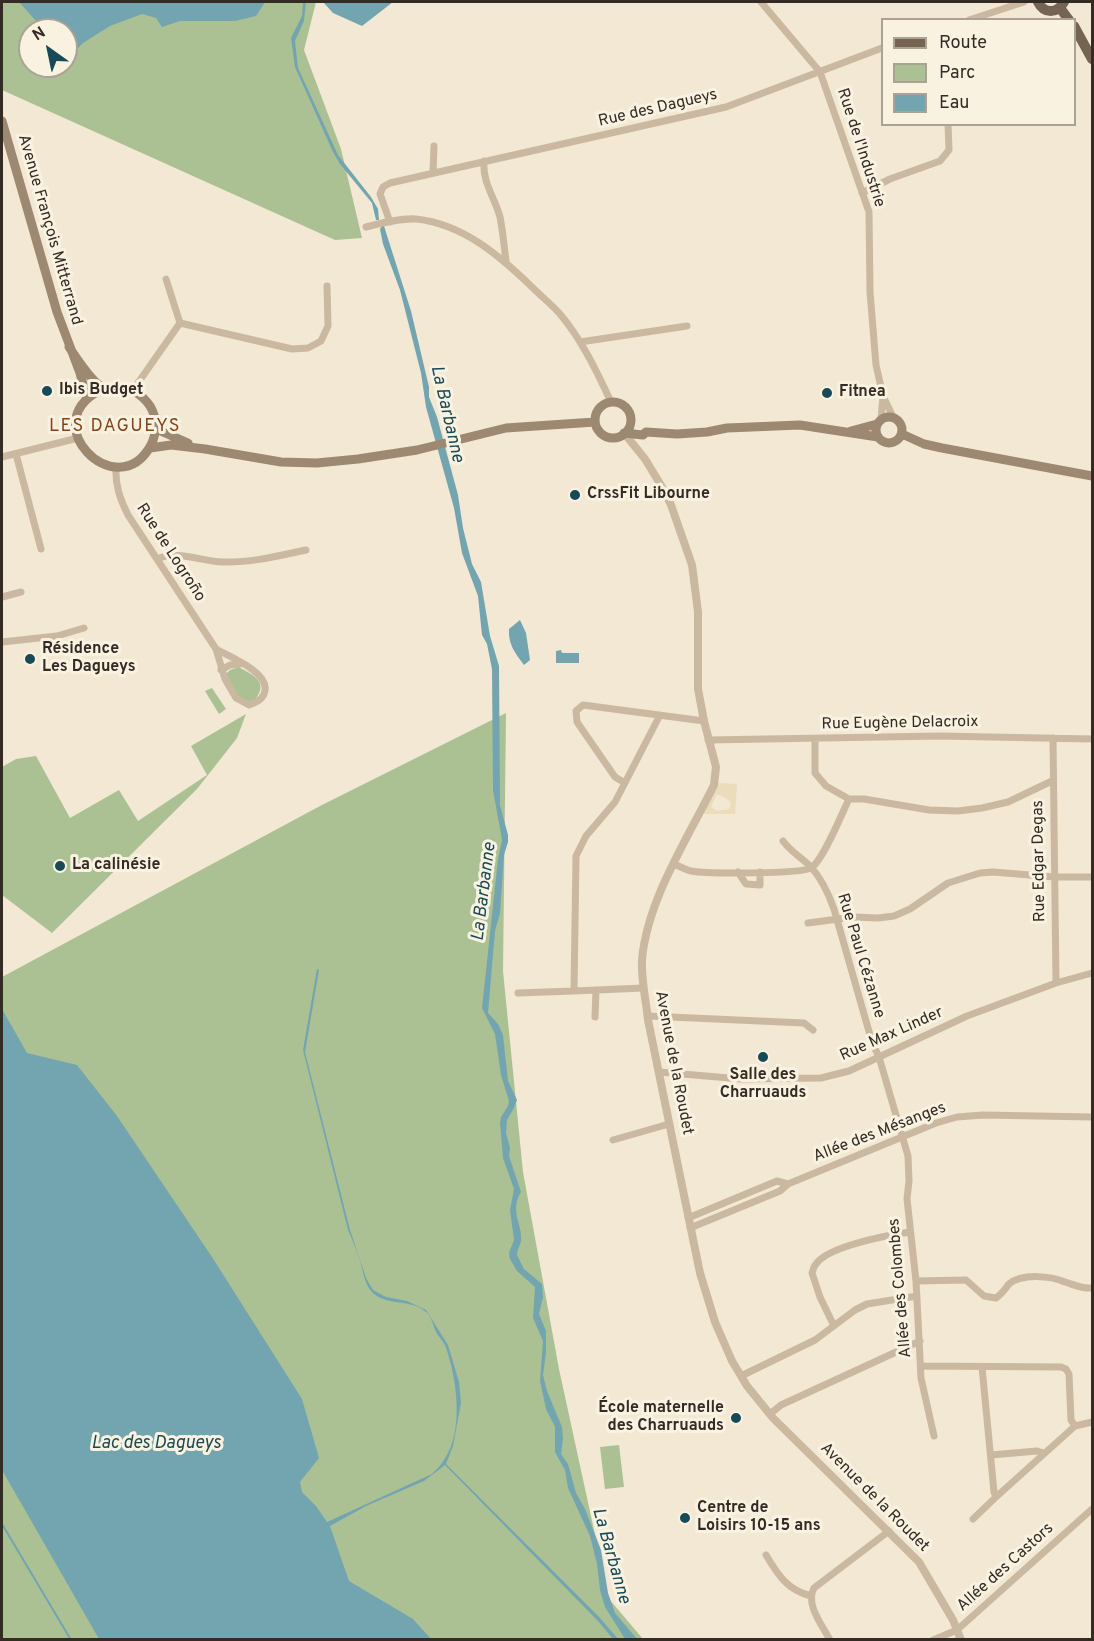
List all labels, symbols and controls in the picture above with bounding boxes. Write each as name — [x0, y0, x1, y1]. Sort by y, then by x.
north arrow — [18, 18, 78, 78]
legend — [881, 18, 1076, 126]
text: N — [29, 23, 50, 46]
text: Route — [939, 32, 987, 55]
text: Parc — [939, 62, 975, 85]
street label: Rue des Dagueys — [597, 86, 719, 132]
street label: Rue de l'Industrie — [832, 86, 888, 210]
text: Eau — [939, 92, 969, 115]
street label: Avenue François Mitterrand — [13, 132, 85, 328]
water label: La Barbanne — [424, 363, 468, 465]
place label: Ibis Budget — [59, 381, 143, 401]
place label: Fitnea — [839, 383, 886, 403]
marker: Ibis Budget — [40, 384, 54, 398]
marker: Fitnea — [820, 386, 834, 400]
district label: LES DAGUEYS — [49, 416, 181, 438]
place label: CrssFit Libourne — [587, 485, 710, 505]
marker: CrssFit Libourne — [568, 488, 582, 502]
street label: Rue de Logroño — [131, 500, 209, 606]
place label: Résidence Les Dagueys — [42, 640, 136, 678]
marker: Résidence Les Dagueys — [23, 652, 37, 666]
street label: Rue Eugène Delacroix — [821, 713, 979, 735]
street label: Rue Edgar Degas — [1029, 800, 1051, 922]
water label: La Barbanne — [468, 842, 502, 942]
place label: La calinésie — [72, 856, 160, 876]
marker: La calinésie — [53, 859, 67, 873]
street label: Rue Paul Cézanne — [832, 891, 888, 1021]
street label: Avenue de la Roudet — [650, 989, 696, 1137]
street label: Rue Max Linder — [837, 1004, 947, 1066]
marker: Salle des Charruauds — [756, 1050, 770, 1064]
place label: Salle des Charruauds — [720, 1066, 806, 1104]
street label: Allée des Mésanges — [811, 1099, 949, 1167]
street label: Allée des Colombes — [885, 1217, 917, 1359]
place label: École maternelle des Charruauds — [598, 1399, 724, 1437]
marker: École maternelle des Charruauds — [729, 1411, 743, 1425]
water label: Lac des Dagueys — [91, 1433, 221, 1455]
street label: Avenue de la Roudet — [815, 1439, 933, 1557]
place label: Centre de Loisirs 10-15 ans — [697, 1499, 821, 1537]
water label: La Barbanne — [586, 1506, 634, 1606]
marker: Centre de Loisirs 10-15 ans — [678, 1511, 692, 1525]
street label: Allée des Castors — [954, 1520, 1058, 1616]

